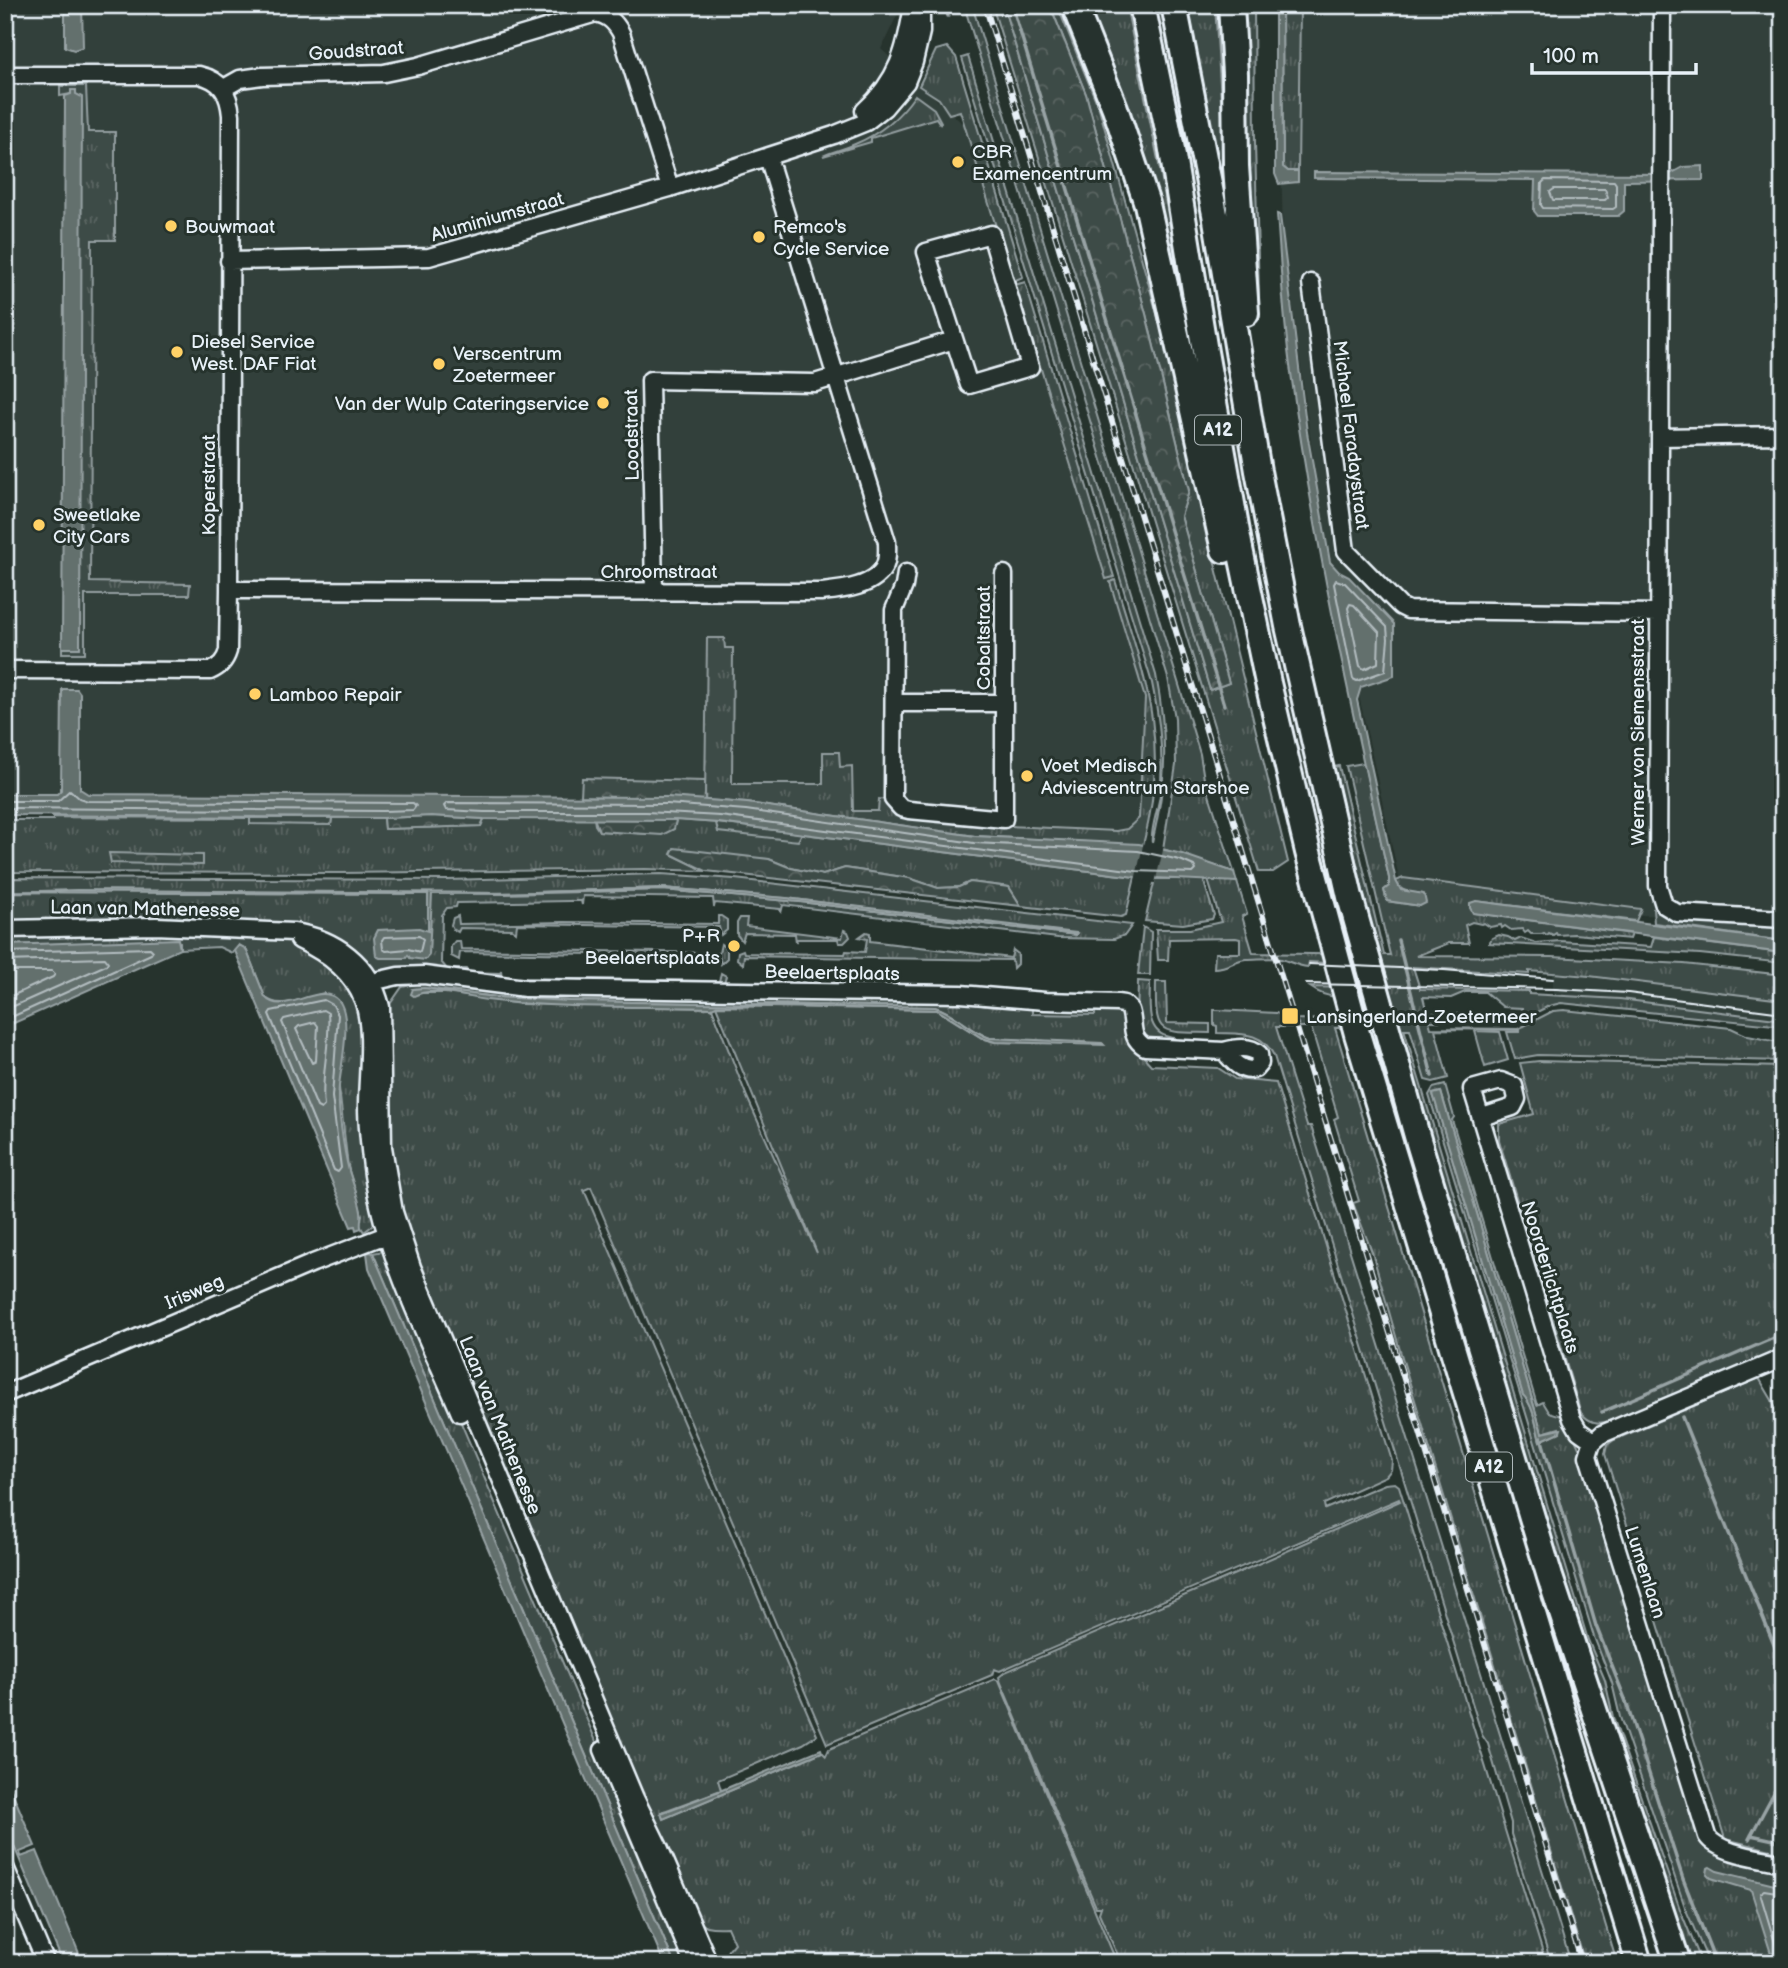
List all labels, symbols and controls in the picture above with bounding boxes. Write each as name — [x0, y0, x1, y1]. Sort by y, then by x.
scale bar — [1532, 32, 1697, 76]
street label: Goudstraat — [308, 37, 405, 66]
text: 100 m — [1543, 44, 1599, 69]
place label: CBR Examencentrum — [972, 141, 1112, 186]
marker: CBR Examencentrum — [950, 154, 966, 170]
street label: Aluminiumstraat — [428, 187, 567, 247]
place label: Bouwmaat — [185, 216, 275, 239]
place label: Remco's Cycle Service — [773, 216, 889, 261]
marker: Bouwmaat — [163, 218, 179, 234]
marker: Remco's Cycle Service — [751, 229, 767, 245]
place label: Diesel Service West. DAF Fiat — [191, 331, 316, 376]
street label: Michael Faradaystraat — [1327, 339, 1374, 531]
place label: Verscentrum Zoetermeer — [452, 343, 562, 388]
marker: Diesel Service West. DAF Fiat — [169, 344, 185, 360]
marker: Verscentrum Zoetermeer — [431, 356, 447, 372]
street label: Loodstraat — [620, 389, 645, 481]
place label: Van der Wulp Cateringservice — [335, 393, 589, 416]
marker: Van der Wulp Cateringservice — [595, 395, 611, 411]
road number: A12 — [1195, 416, 1241, 444]
street label: Koperstraat — [198, 434, 221, 536]
place label: Sweetlake City Cars — [53, 504, 141, 549]
marker: Sweetlake City Cars — [31, 517, 47, 533]
street label: Chroomstraat — [601, 561, 718, 584]
street label: Cobaltstraat — [973, 585, 996, 690]
street label: Werner von Siemensstraat — [1627, 618, 1650, 845]
place label: Lamboo Repair — [269, 684, 402, 707]
marker: Lamboo Repair — [247, 686, 263, 702]
place label: Voet Medisch Adviescentrum Starshoe — [1041, 755, 1250, 800]
marker: Voet Medisch Adviescentrum Starshoe — [1019, 768, 1035, 784]
street label: Laan van Mathenesse — [50, 896, 240, 923]
place label: P+R Beelaertsplaats — [585, 925, 720, 970]
marker: P+R Beelaertsplaats — [726, 938, 742, 954]
street label: Beelaertsplaats — [764, 961, 900, 986]
marker: Lansingerland-Zoetermeer — [1280, 1006, 1300, 1026]
place label: Lansingerland-Zoetermeer — [1306, 1006, 1538, 1029]
street label: Noorderlichtplaats — [1515, 1198, 1584, 1356]
street label: Irisweg — [162, 1270, 227, 1315]
street label: Laan van Mathenesse — [453, 1333, 546, 1518]
road number: A12 — [1466, 1452, 1512, 1482]
street label: Lumenlaan — [1619, 1523, 1670, 1621]

